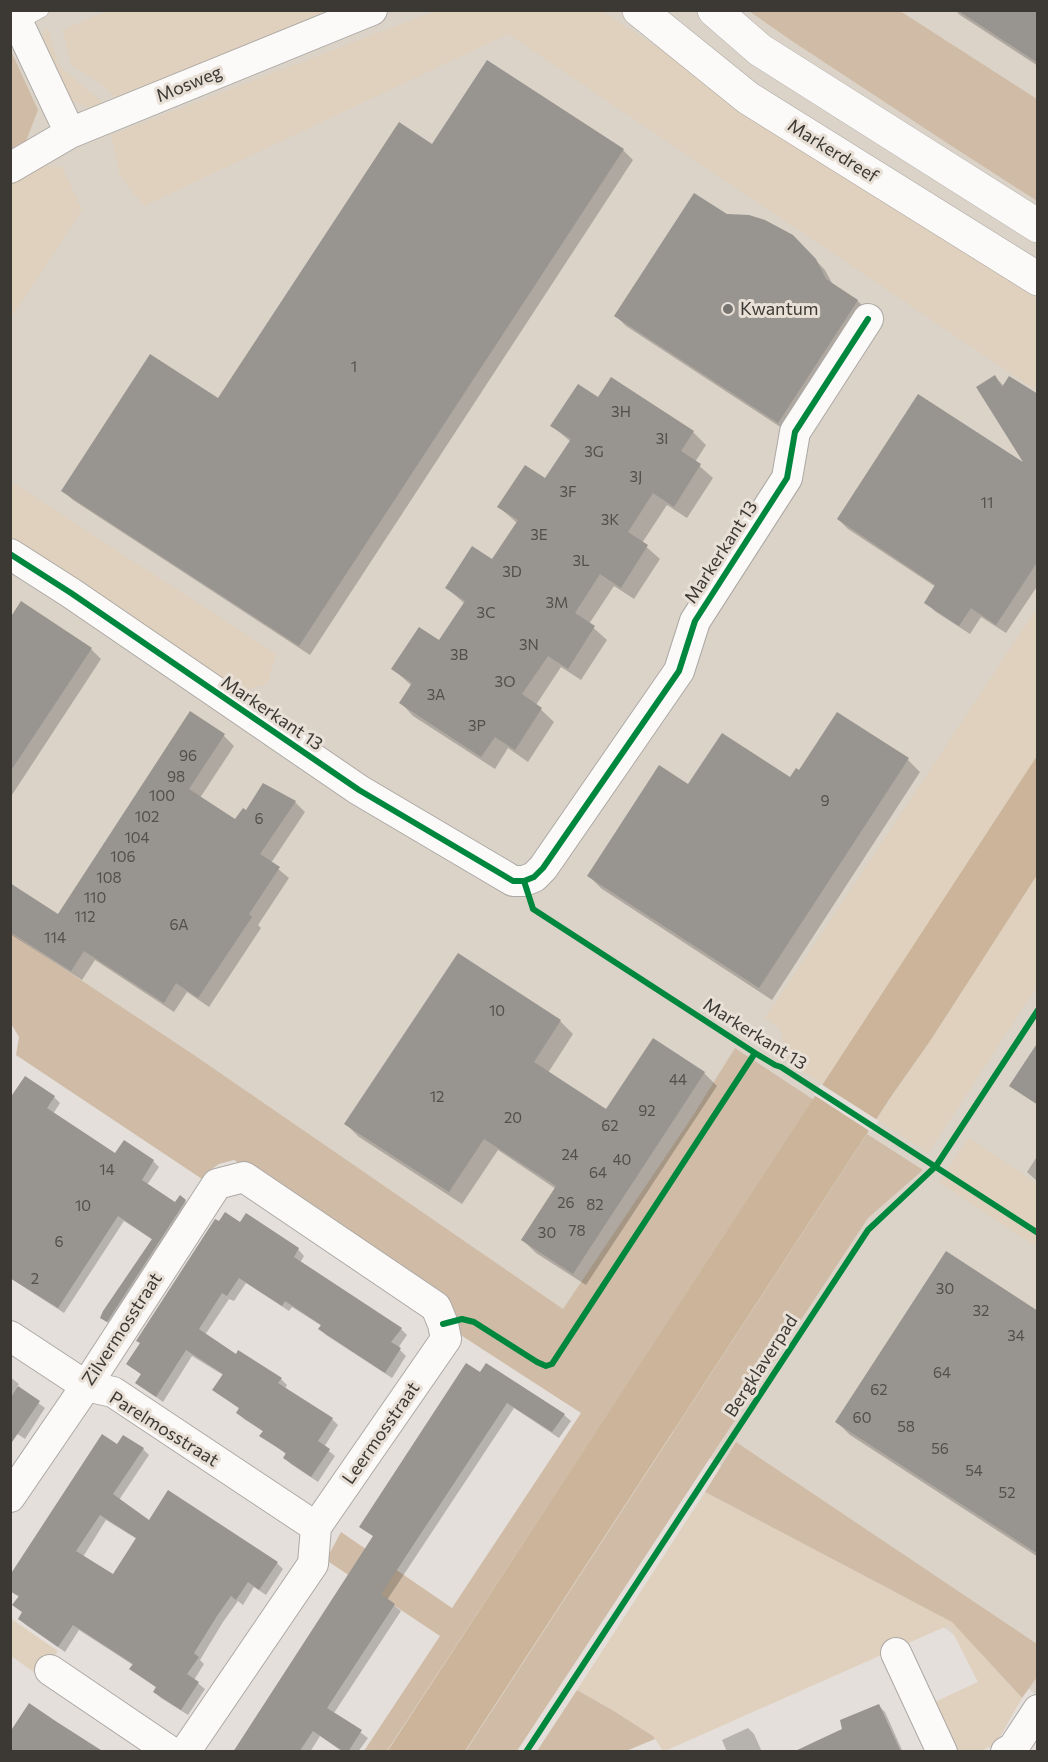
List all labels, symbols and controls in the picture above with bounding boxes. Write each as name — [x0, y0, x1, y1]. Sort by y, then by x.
street label: Mosweg — [153, 61, 225, 107]
street label: Markerdreef — [784, 115, 882, 187]
place label: Kwantum — [740, 298, 819, 320]
marker: Kwantum — [721, 302, 735, 316]
house number: 1 — [351, 358, 357, 376]
house number: 3H — [611, 403, 631, 421]
house number: 3I — [656, 430, 668, 448]
house number: 3G — [584, 443, 604, 461]
house number: 3J — [630, 468, 642, 486]
house number: 3F — [559, 483, 577, 501]
house number: 11 — [981, 494, 993, 512]
street label: Markerkant 13 — [680, 497, 762, 607]
house number: 3K — [601, 511, 619, 529]
house number: 3E — [530, 526, 548, 544]
house number: 3L — [572, 552, 590, 570]
house number: 3D — [502, 563, 522, 581]
house number: 3M — [546, 594, 568, 612]
house number: 3C — [477, 604, 495, 622]
house number: 3N — [519, 636, 539, 654]
house number: 3B — [450, 646, 468, 664]
street label: Markerkant 13 — [217, 671, 327, 755]
house number: 3O — [495, 673, 515, 691]
house number: 3A — [427, 686, 445, 704]
house number: 3P — [468, 717, 486, 735]
house number: 96 — [179, 747, 197, 765]
house number: 98 — [167, 768, 185, 786]
house number: 100 — [149, 787, 175, 805]
house number: 9 — [820, 792, 830, 810]
house number: 102 — [135, 808, 159, 826]
house number: 6 — [254, 810, 264, 828]
house number: 104 — [124, 829, 150, 847]
house number: 106 — [110, 848, 136, 866]
house number: 108 — [96, 869, 122, 887]
house number: 110 — [84, 889, 106, 907]
house number: 112 — [74, 908, 96, 926]
house number: 6A — [169, 916, 189, 934]
house number: 114 — [44, 929, 66, 947]
street label: Markerkant 13 — [699, 994, 811, 1074]
house number: 10 — [489, 1002, 505, 1020]
house number: 44 — [669, 1071, 687, 1089]
house number: 12 — [430, 1088, 444, 1106]
house number: 92 — [638, 1102, 656, 1120]
house number: 20 — [504, 1109, 522, 1127]
house number: 62 — [601, 1117, 619, 1135]
house number: 24 — [561, 1146, 579, 1164]
house number: 40 — [613, 1151, 631, 1169]
house number: 14 — [99, 1161, 115, 1179]
house number: 64 — [589, 1164, 607, 1182]
house number: 26 — [557, 1194, 575, 1212]
house number: 82 — [586, 1196, 604, 1214]
house number: 10 — [75, 1197, 91, 1215]
house number: 78 — [569, 1222, 585, 1240]
house number: 30 — [538, 1224, 556, 1242]
house number: 6 — [54, 1233, 64, 1251]
street label: Zilvermosstraat — [78, 1269, 166, 1389]
house number: 2 — [31, 1270, 39, 1288]
house number: 30 — [936, 1280, 954, 1298]
house number: 32 — [973, 1302, 989, 1320]
street label: Bergklaverpad — [720, 1311, 802, 1421]
house number: 34 — [1007, 1327, 1025, 1345]
house number: 64 — [933, 1364, 951, 1382]
street label: Leermosstraat — [338, 1378, 424, 1488]
house number: 62 — [870, 1381, 888, 1399]
street label: Parelmosstraat — [105, 1387, 223, 1471]
house number: 60 — [853, 1409, 871, 1427]
house number: 58 — [897, 1418, 915, 1436]
house number: 56 — [931, 1440, 949, 1458]
house number: 54 — [965, 1462, 983, 1480]
house number: 52 — [999, 1484, 1015, 1502]

